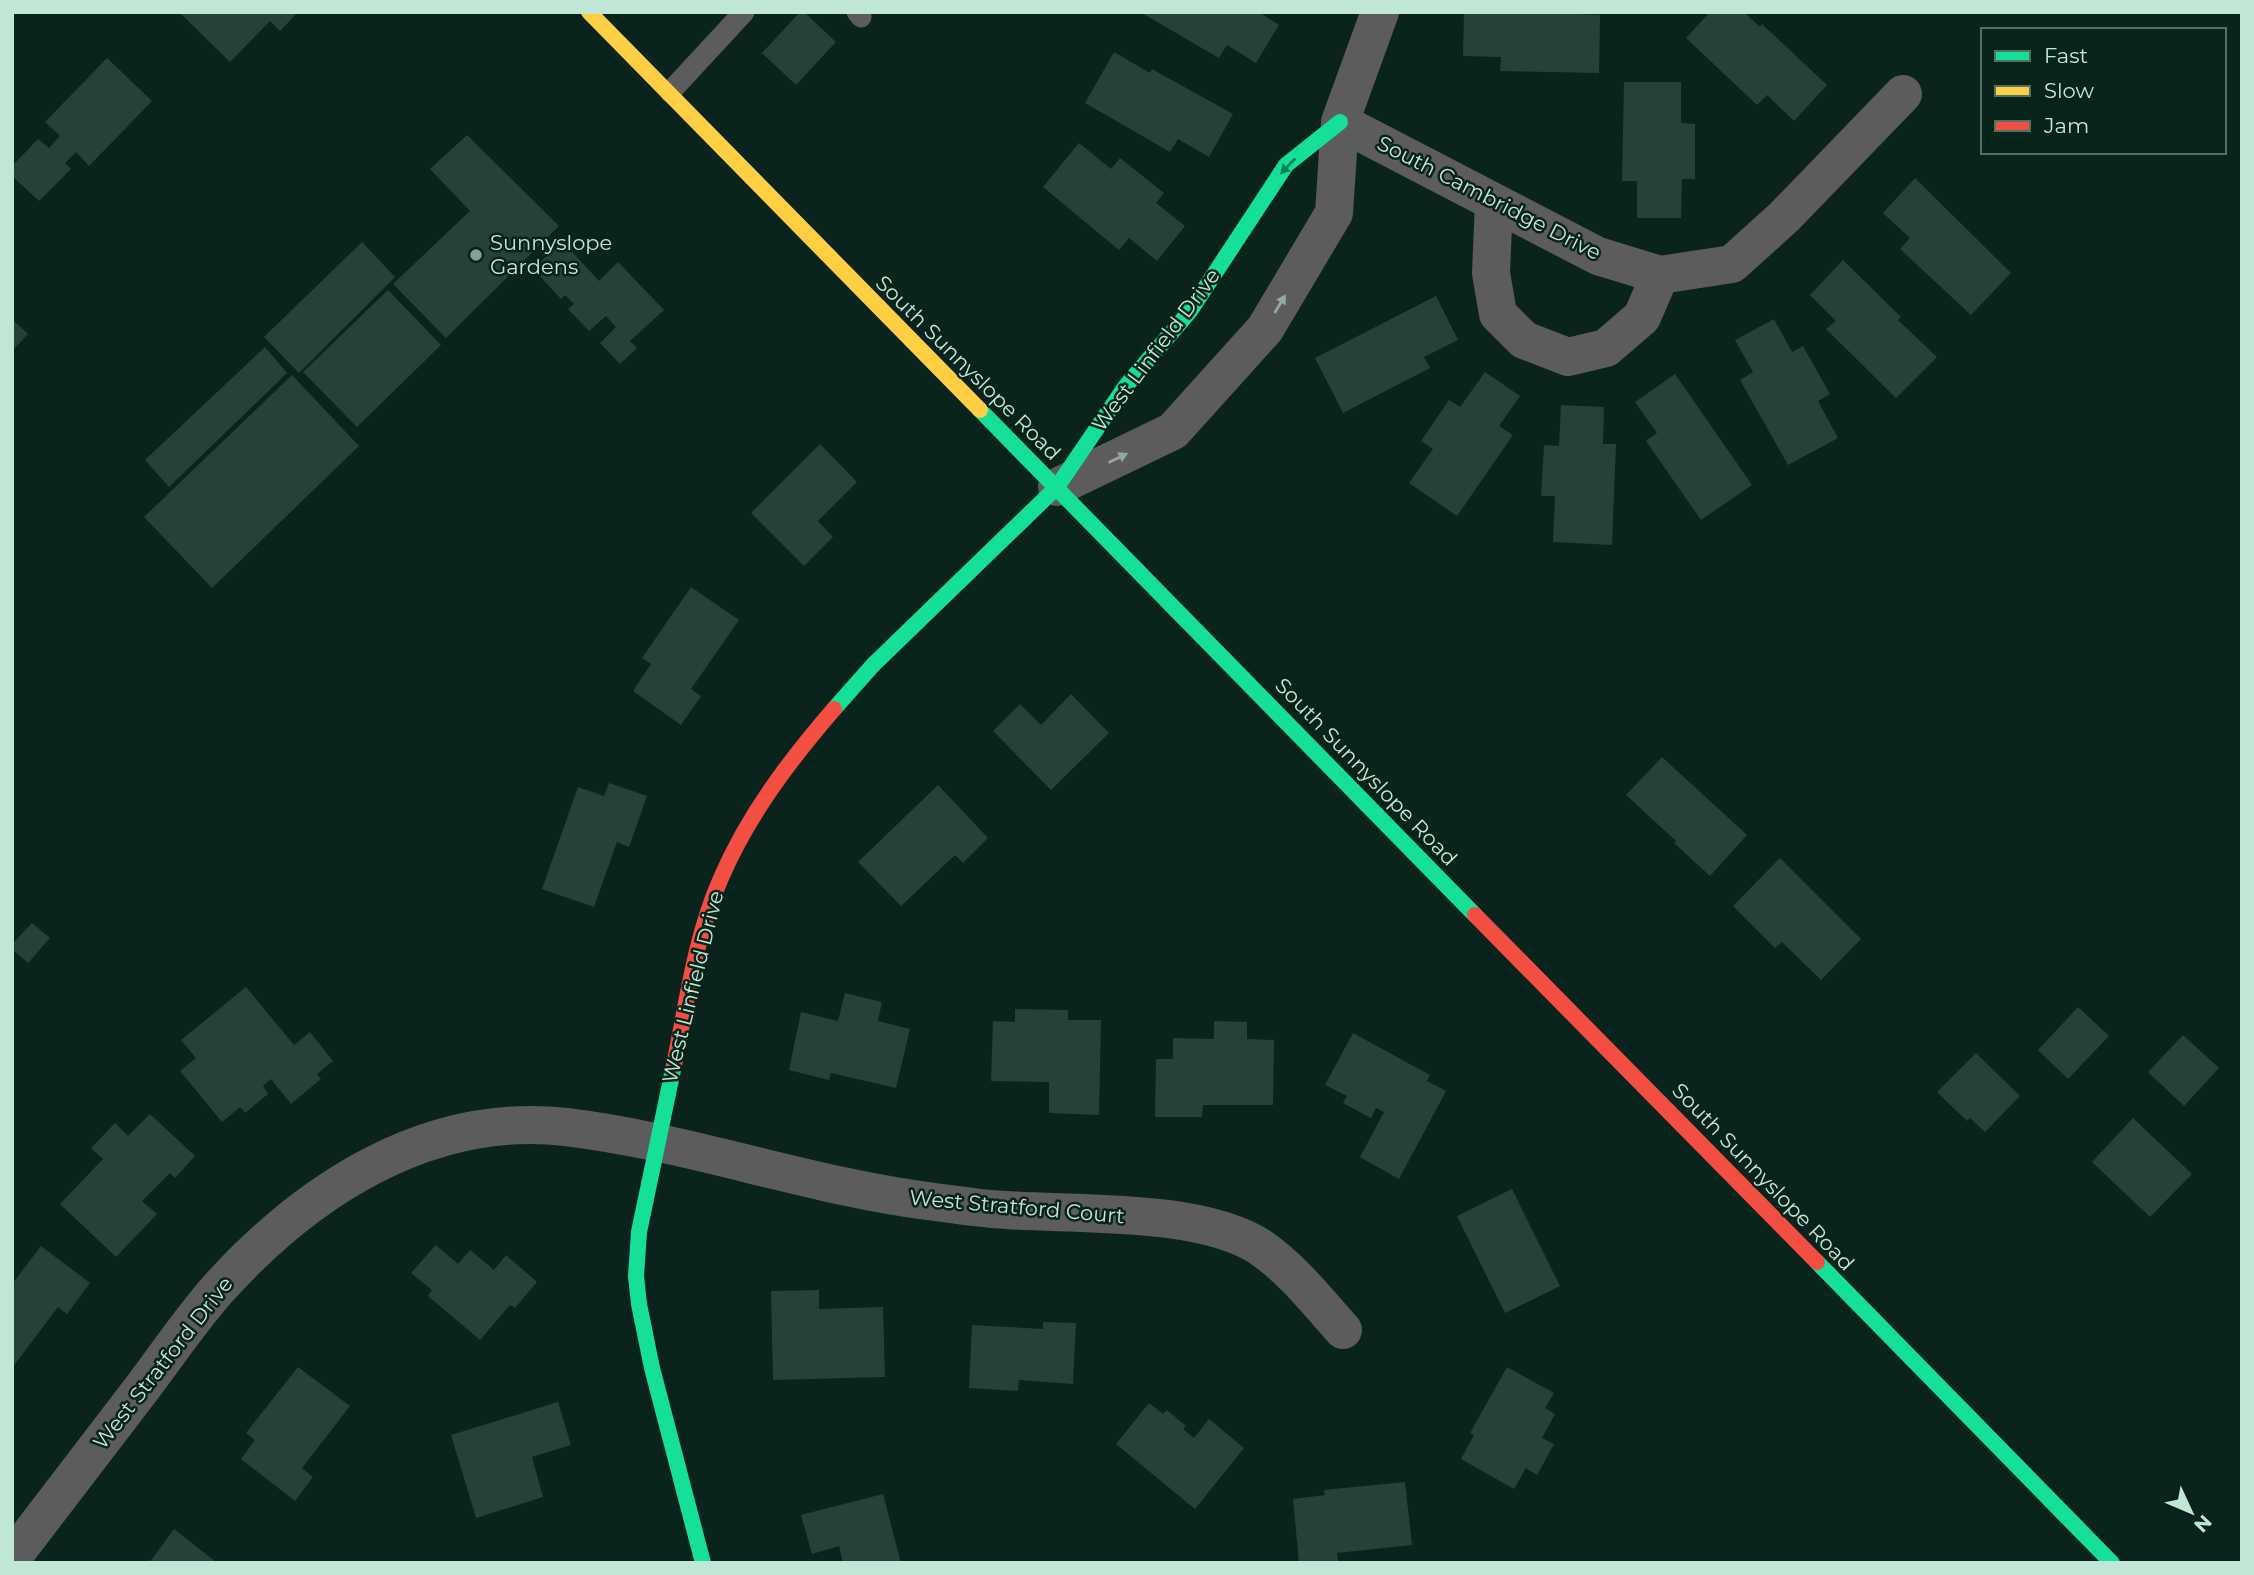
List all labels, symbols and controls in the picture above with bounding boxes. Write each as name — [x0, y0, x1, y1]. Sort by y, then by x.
legend — [1981, 28, 2226, 154]
text: Fast — [2044, 43, 2088, 68]
text: Slow — [2044, 78, 2094, 103]
text: Jam — [2043, 113, 2089, 138]
street label: South Cambridge Drive — [1373, 130, 1605, 265]
one-way arrow — [1280, 157, 1296, 174]
place label: Sunnyslope Gardens — [490, 230, 612, 279]
marker: Sunnyslope Gardens — [468, 247, 484, 263]
street label: West Linfield Drive — [1086, 263, 1225, 436]
street label: South Sunnyslope Road — [871, 270, 1066, 465]
one-way arrow — [1274, 295, 1286, 314]
one-way arrow — [1108, 452, 1128, 463]
street label: South Sunnyslope Road — [1270, 673, 1463, 871]
street label: West Linfield Drive — [657, 888, 728, 1086]
street label: South Sunnyslope Road — [1667, 1078, 1860, 1276]
street label: West Stratford Court — [908, 1185, 1126, 1228]
street label: West Stratford Drive — [87, 1271, 238, 1454]
north arrow — [2156, 1477, 2226, 1547]
text: N — [2189, 1510, 2216, 1537]

